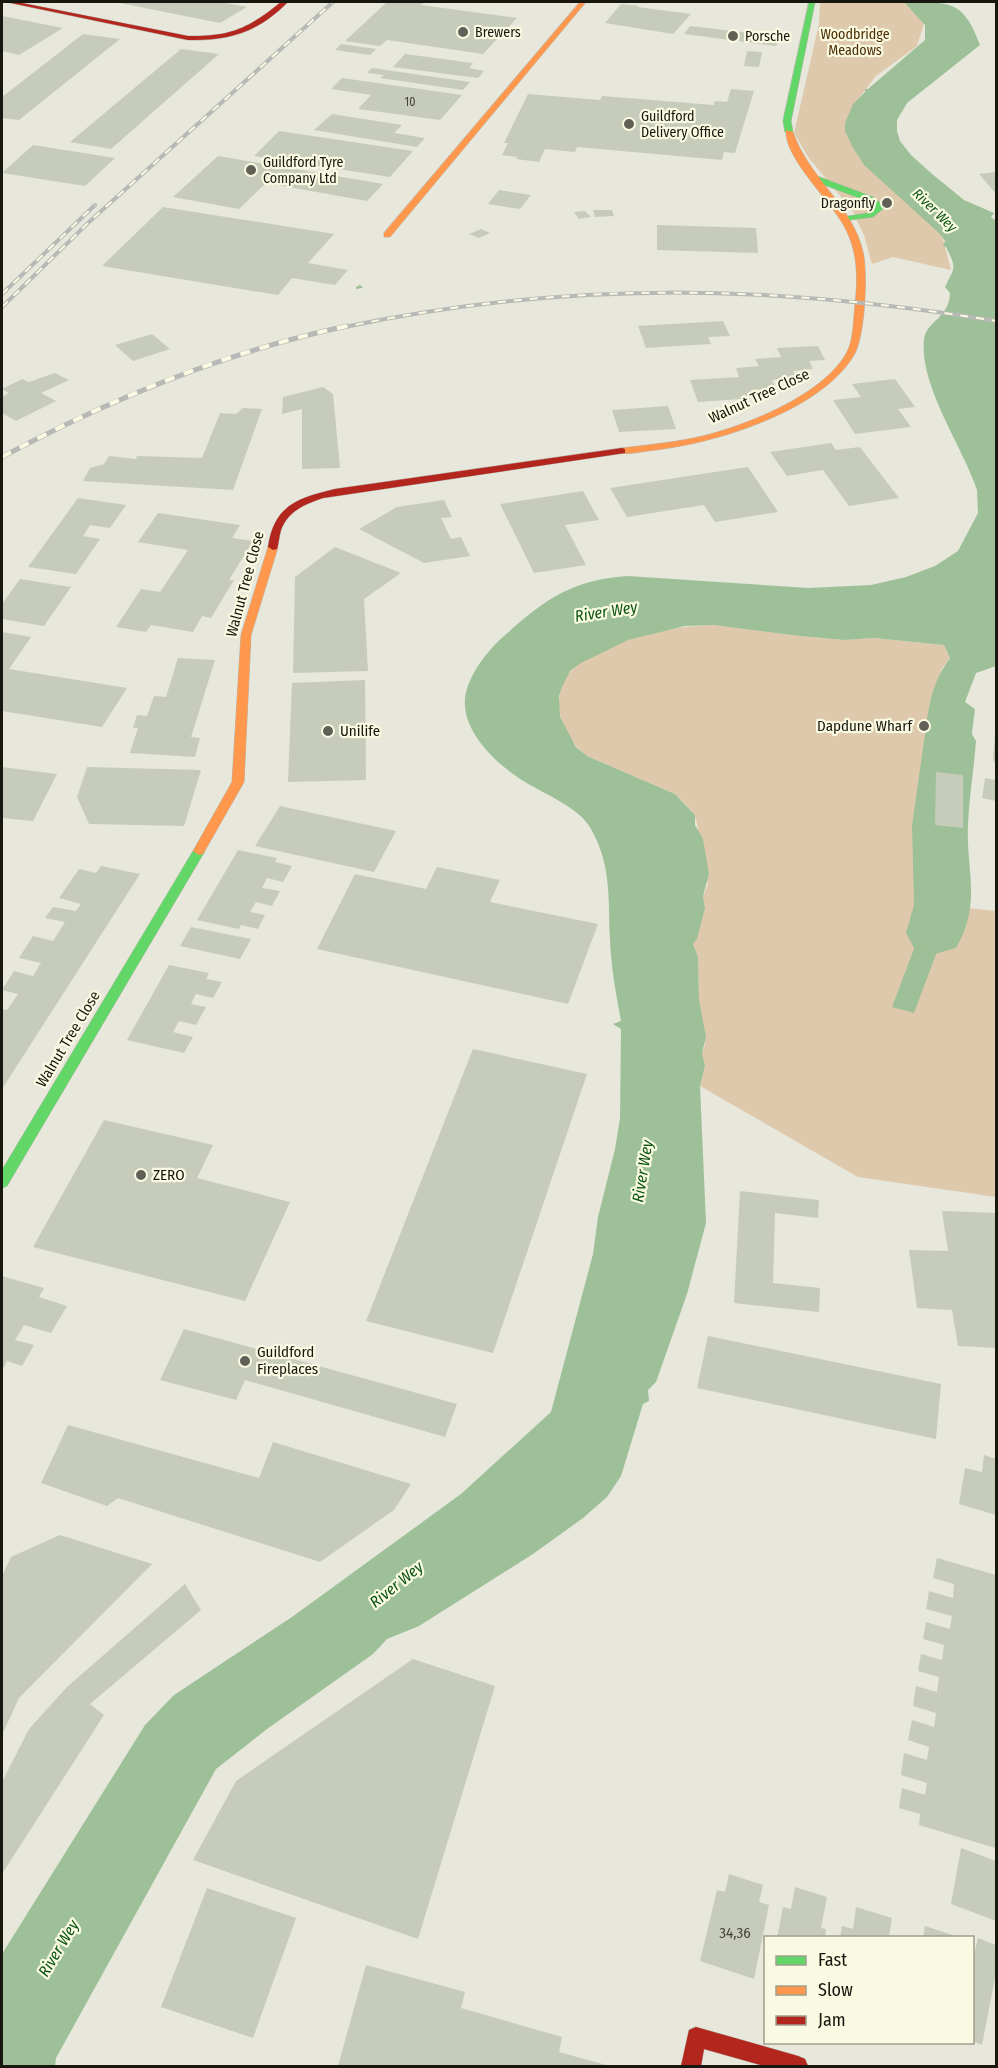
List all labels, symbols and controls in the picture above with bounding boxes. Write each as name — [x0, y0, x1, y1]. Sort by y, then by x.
place label: Brewers — [475, 24, 521, 41]
marker: Brewers — [456, 25, 470, 39]
park label: Woodbridge Meadows — [820, 26, 890, 59]
place label: Porsche — [745, 28, 790, 45]
marker: Porsche — [726, 29, 740, 43]
house number: 10 — [405, 95, 415, 109]
place label: Guildford Delivery Office — [641, 108, 724, 141]
marker: Guildford Delivery Office — [622, 117, 636, 131]
place label: Guildford Tyre Company Ltd — [263, 154, 343, 187]
marker: Guildford Tyre Company Ltd — [244, 163, 258, 177]
water label: River Wey — [909, 185, 961, 236]
place label: Dragonfly — [821, 195, 876, 212]
marker: Dragonfly — [880, 196, 894, 210]
street label: Walnut Tree Close — [706, 365, 812, 427]
street label: Walnut Tree Close — [222, 529, 268, 639]
water label: River Wey — [574, 597, 640, 626]
place label: Dapdune Wharf — [817, 717, 913, 735]
marker: Dapdune Wharf — [917, 719, 931, 733]
place label: Unilife — [340, 722, 380, 740]
marker: Unilife — [321, 724, 335, 738]
street label: Walnut Tree Close — [32, 988, 104, 1090]
water label: River Wey — [628, 1138, 657, 1204]
place label: ZERO — [153, 1166, 185, 1184]
marker: ZERO — [134, 1168, 148, 1182]
place label: Guildford Fireplaces — [257, 1343, 318, 1378]
marker: Guildford Fireplaces — [238, 1354, 252, 1368]
water label: River Wey — [366, 1557, 427, 1612]
water label: River Wey — [34, 1916, 83, 1980]
house number: 34,36 — [719, 1924, 751, 1942]
legend — [764, 1936, 974, 2044]
text: Fast — [818, 1949, 847, 1971]
text: Slow — [818, 1979, 853, 2001]
text: Jam — [818, 2009, 846, 2031]

